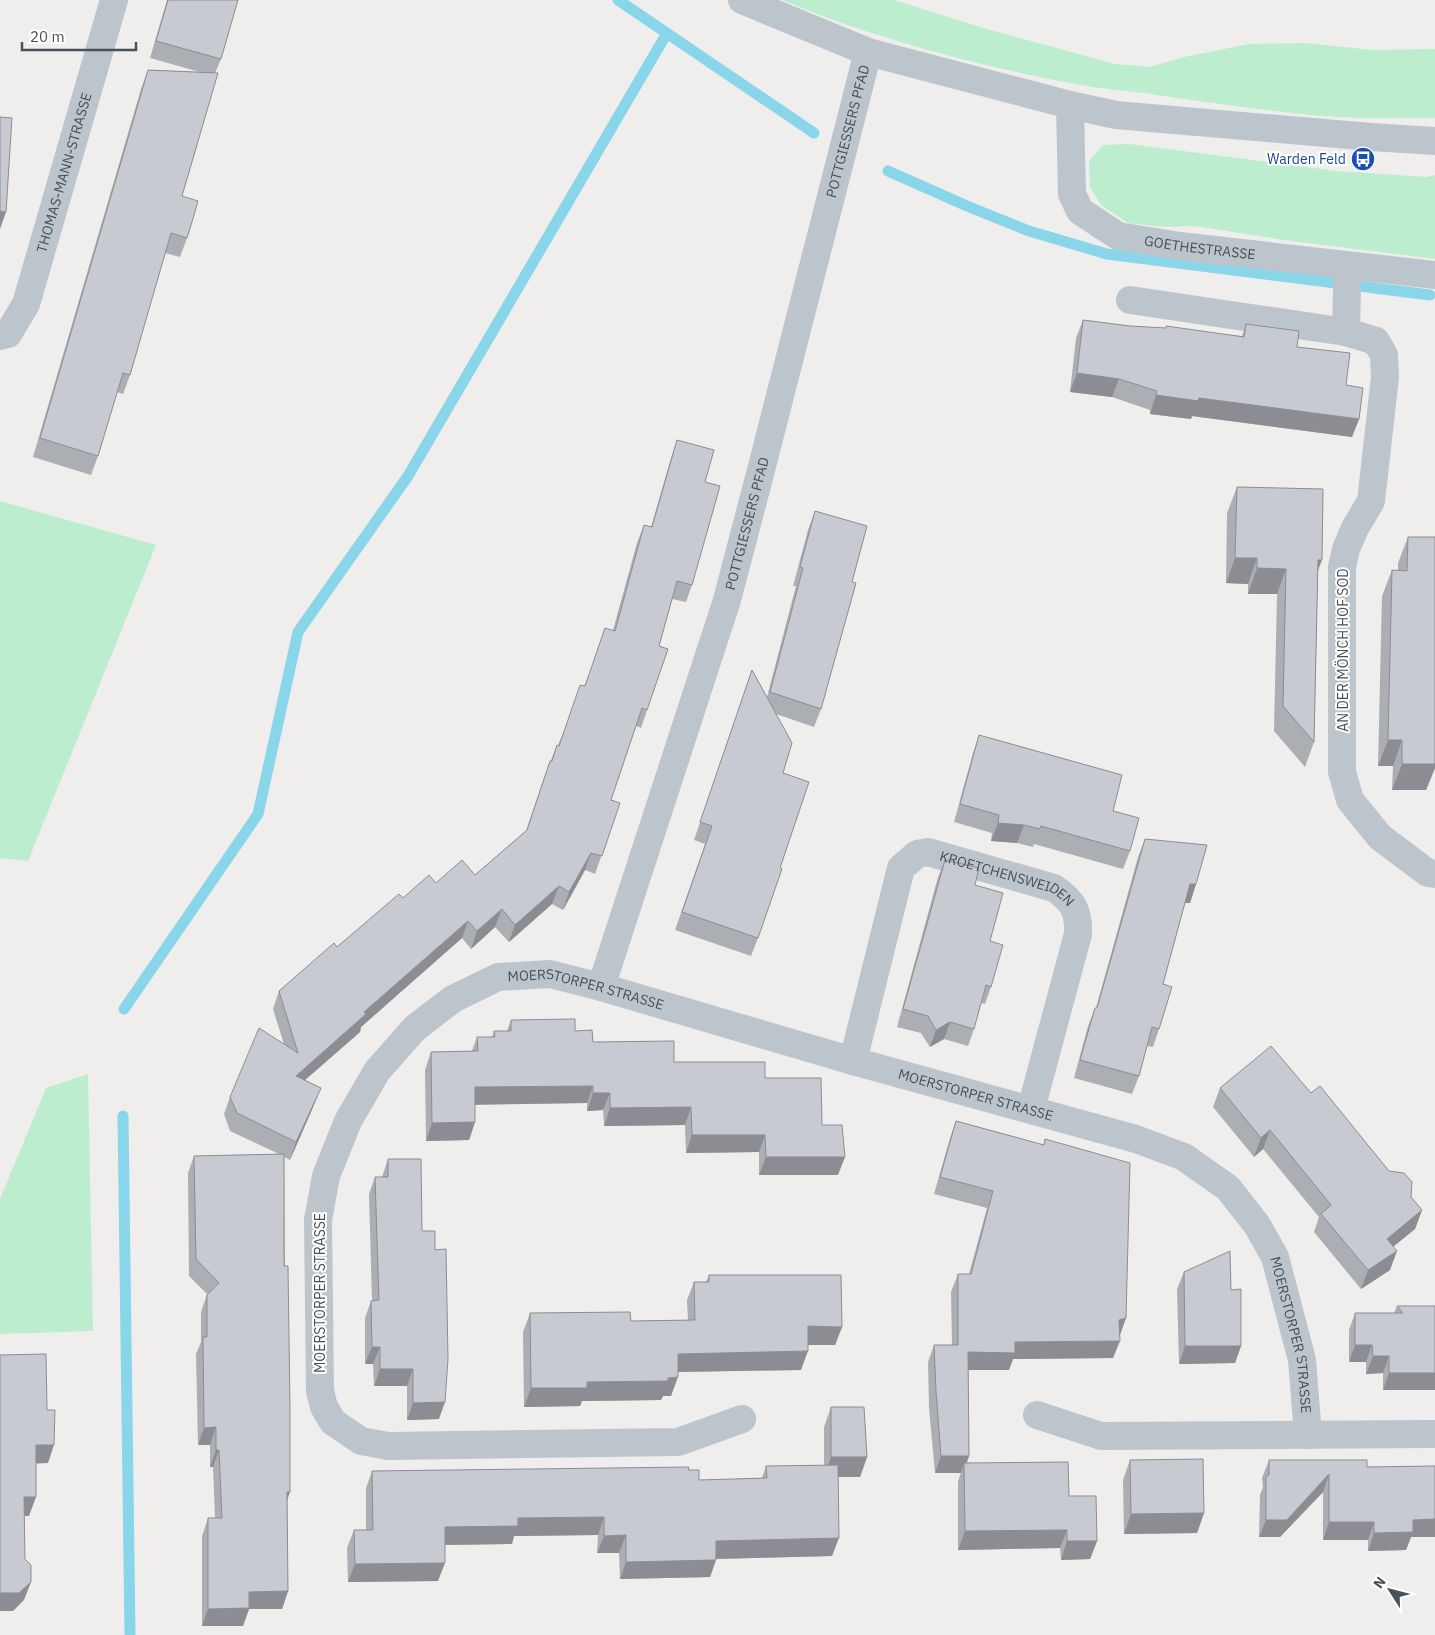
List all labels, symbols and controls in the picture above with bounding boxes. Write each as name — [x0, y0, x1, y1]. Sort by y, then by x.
scale bar — [22, 20, 136, 52]
text: 20 m — [30, 27, 65, 46]
street label: POTTGIESSERS PFAD — [822, 63, 873, 200]
street label: THOMAS-MANN-STRASSE — [32, 90, 96, 255]
bus stop icon: Warden Feld — [1350, 146, 1376, 172]
place label: Warden Feld — [1267, 150, 1346, 168]
street label: GOETHESTRASSE — [1143, 231, 1257, 264]
street label: POTTGIESSERS PFAD — [721, 455, 773, 592]
street label: AN DER MÖNCH HOF SOD — [1334, 568, 1352, 732]
street label: KROETCHENSWEIDEN — [938, 847, 1078, 910]
street label: MOERSTORPER STRASSE — [507, 965, 666, 1014]
street label: MOERSTORPER STRASSE — [896, 1065, 1055, 1125]
street label: MOERSTORPER STRASSE — [311, 1213, 329, 1373]
street label: MOERSTORPER STRASSE — [1266, 1255, 1315, 1414]
north arrow — [1365, 1565, 1415, 1615]
text: N — [1369, 1573, 1390, 1592]

